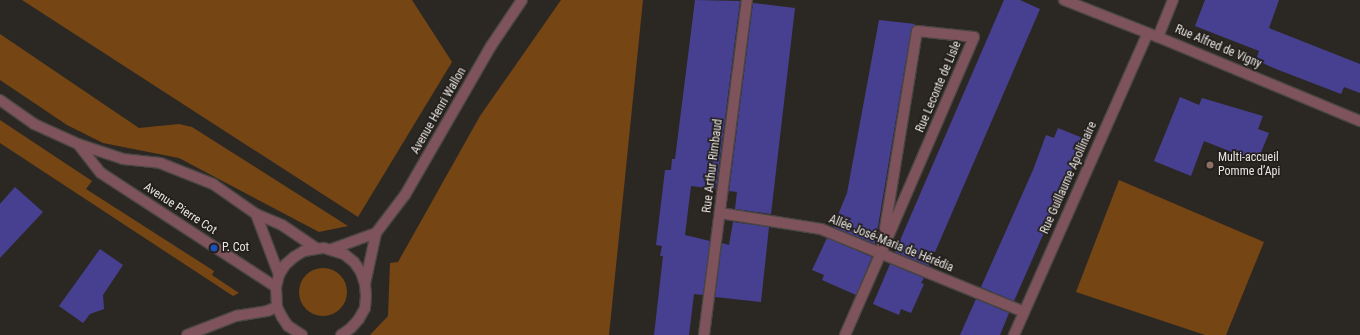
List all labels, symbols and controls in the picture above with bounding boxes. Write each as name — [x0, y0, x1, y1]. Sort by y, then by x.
street label: Rue Alfred de Vigny — [1173, 22, 1263, 72]
street label: Rue Leconte de Lisle — [913, 39, 965, 135]
street label: Avenue Henri Wallon — [408, 65, 470, 157]
street label: Rue Arthur Rimbaud — [700, 118, 726, 214]
street label: Rue Guillaume Apollinaire — [1038, 120, 1100, 236]
place label: Multi-accueil Pomme d’Api — [1218, 151, 1280, 179]
marker: Multi-accueil Pomme d’Api — [1205, 160, 1215, 170]
street label: Avenue Pierre Cot — [141, 180, 219, 238]
street label: Allée José-Maria de Hérédia — [827, 212, 955, 276]
place label: P. Cot — [222, 241, 249, 255]
marker: P. Cot — [209, 243, 219, 253]

